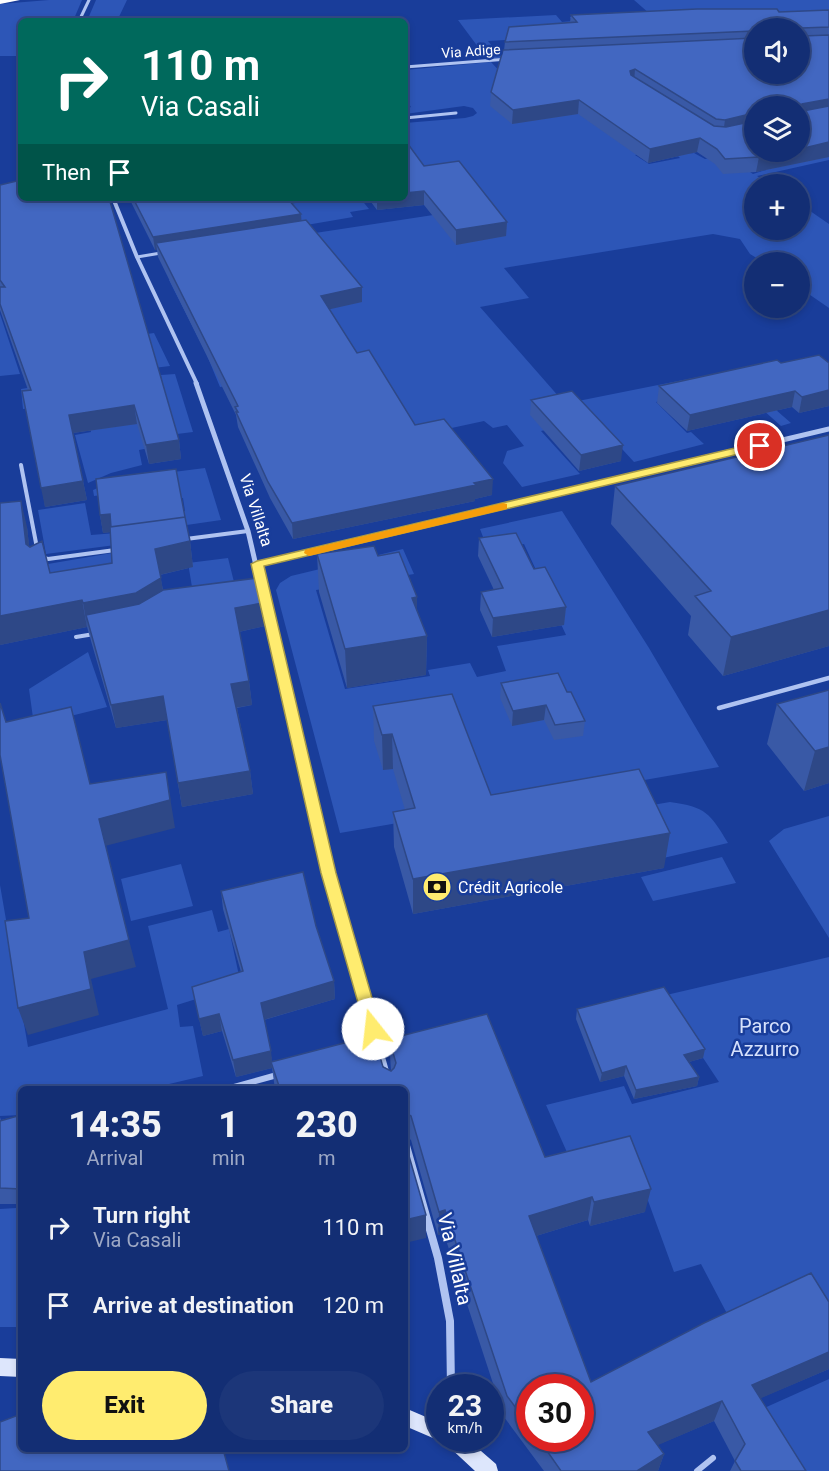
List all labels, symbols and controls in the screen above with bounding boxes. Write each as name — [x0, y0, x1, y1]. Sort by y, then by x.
map controls — [744, 18, 810, 318]
button: sound — [744, 18, 810, 84]
text: 110 m — [141, 41, 260, 90]
street label: Via Adige — [441, 41, 501, 61]
icon: right — [42, 42, 120, 120]
text: Via Casali — [141, 91, 260, 123]
button: layers — [744, 96, 810, 162]
icon: arrive — [103, 156, 136, 189]
text: Then — [42, 160, 91, 185]
button: + — [744, 174, 810, 240]
button: − — [744, 252, 810, 318]
pin — [734, 420, 785, 471]
icon: arrive — [743, 429, 776, 462]
street label: Via Villalta — [235, 471, 277, 549]
bank icon: Crédit Agricole — [421, 871, 453, 903]
place label: Crédit Agricole — [458, 878, 563, 897]
position arrow — [341, 997, 405, 1061]
park label: Parco Azzurro — [731, 1014, 799, 1061]
text: 14:35 — [68, 1104, 162, 1146]
text: 1 — [218, 1104, 239, 1146]
text: 230 — [296, 1104, 358, 1146]
text: Arrival — [87, 1146, 143, 1170]
text: min — [212, 1146, 245, 1170]
text: m — [318, 1146, 335, 1170]
text: Turn right — [93, 1203, 190, 1228]
icon: right — [42, 1211, 75, 1244]
street label: Via Villalta — [433, 1211, 477, 1307]
text: 110 m — [322, 1215, 384, 1240]
text: Via Casali — [93, 1228, 181, 1252]
icon: arrive — [42, 1289, 75, 1322]
text: Arrive at destination — [93, 1293, 294, 1318]
text: 120 m — [322, 1293, 384, 1318]
button: Exit — [42, 1371, 207, 1440]
button: Share — [219, 1371, 384, 1440]
speed limit sign: 30 — [516, 1374, 594, 1452]
text: 23 — [448, 1388, 482, 1423]
text: km/h — [447, 1419, 483, 1437]

